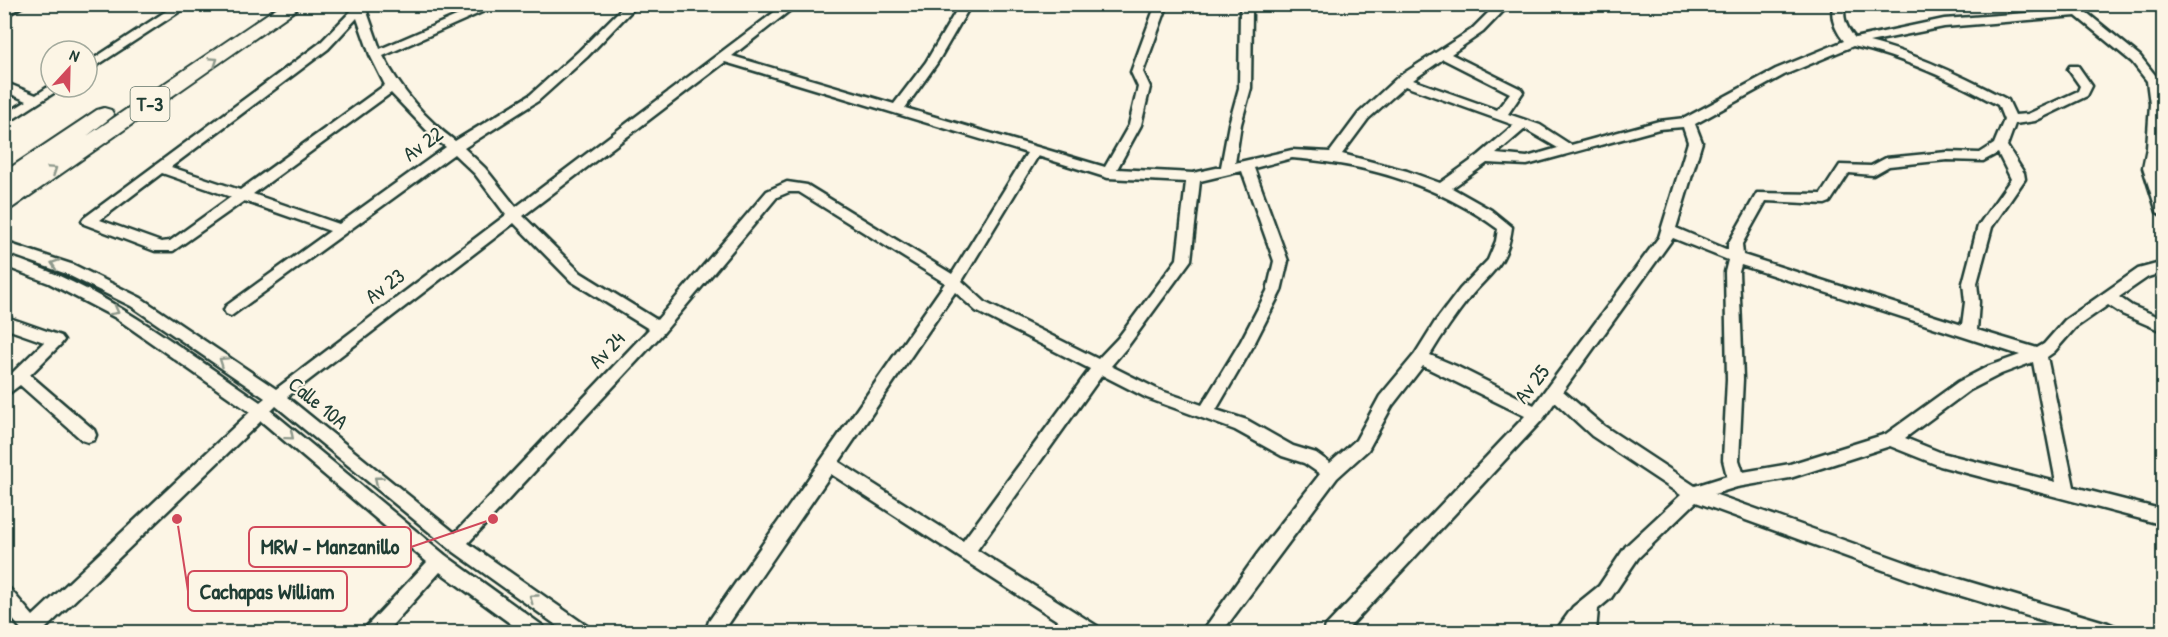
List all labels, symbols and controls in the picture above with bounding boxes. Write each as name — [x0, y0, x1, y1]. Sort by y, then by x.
north arrow — [39, 39, 99, 99]
text: N — [67, 43, 83, 67]
one-way arrow — [208, 56, 218, 68]
road number: T-3 — [130, 87, 170, 121]
street label: Av 22 — [397, 119, 449, 168]
one-way arrow — [46, 166, 57, 177]
one-way arrow — [50, 259, 61, 272]
street label: Av 23 — [359, 261, 410, 310]
one-way arrow — [108, 304, 119, 315]
street label: Av 24 — [582, 325, 631, 375]
one-way arrow — [219, 357, 230, 368]
street label: Av 25 — [1507, 358, 1556, 409]
street label: Calle 10A — [282, 370, 354, 436]
one-way arrow — [283, 429, 294, 440]
one-way arrow — [374, 476, 385, 487]
callout: MRW - Manzanillo — [249, 527, 411, 567]
text: MRW - Manzanillo — [261, 531, 399, 561]
callout: Cachapas William — [188, 571, 347, 611]
text: Cachapas William — [199, 576, 335, 607]
one-way arrow — [528, 595, 539, 606]

